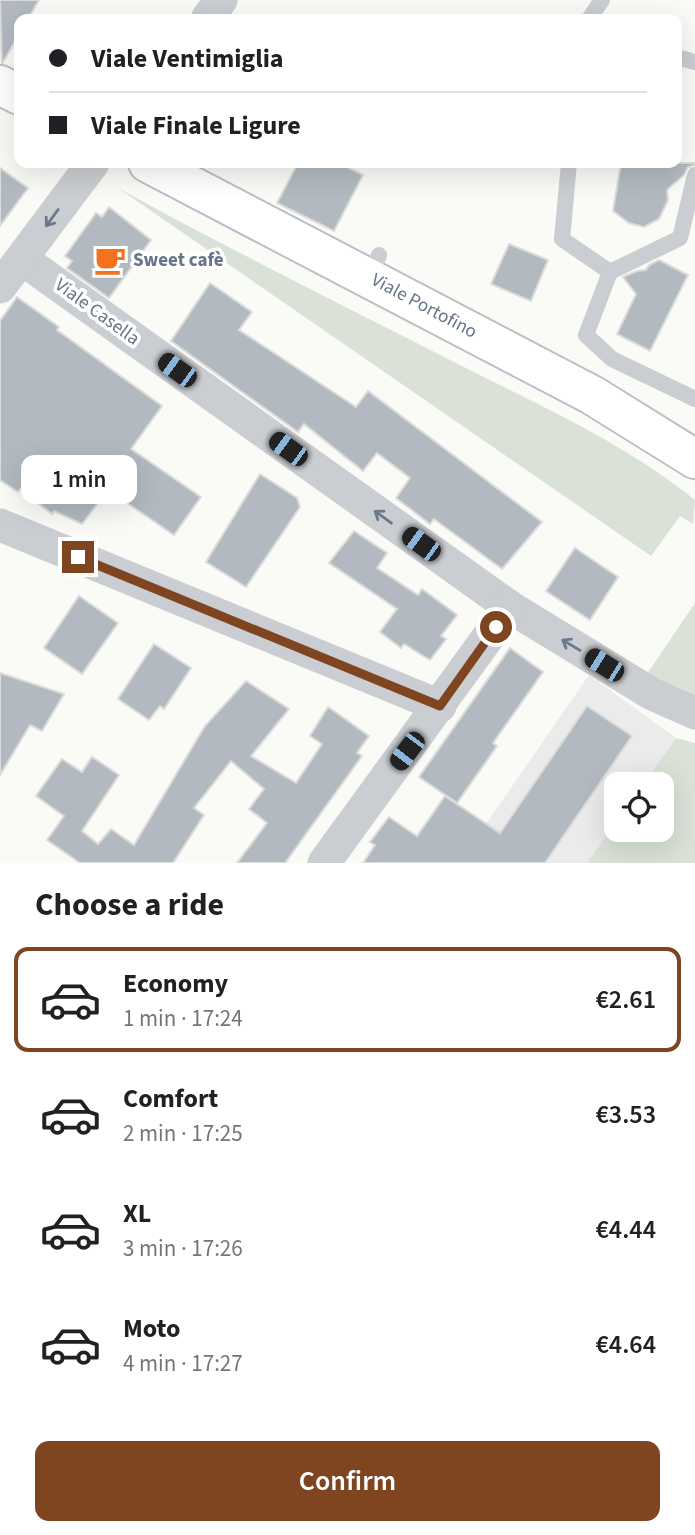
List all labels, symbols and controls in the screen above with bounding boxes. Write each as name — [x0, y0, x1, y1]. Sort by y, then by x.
text: Viale Ventimiglia — [91, 40, 284, 77]
text: Viale Finale Ligure — [91, 107, 301, 144]
one-way arrow — [45, 208, 59, 227]
cafe icon: Sweet cafè — [93, 243, 127, 277]
place label: Sweet cafè — [133, 247, 224, 274]
street label: Viale Portofino — [366, 267, 482, 345]
street label: Viale Casella — [49, 272, 145, 352]
car — [154, 349, 201, 391]
car — [265, 428, 312, 470]
callout: 1 min — [20, 456, 136, 504]
text: 1 min — [52, 463, 106, 496]
one-way arrow — [374, 510, 393, 524]
car — [398, 523, 445, 565]
route end — [62, 541, 94, 573]
route start — [480, 611, 512, 643]
one-way arrow — [562, 637, 582, 651]
car — [581, 645, 628, 685]
car — [386, 728, 429, 774]
map controls — [604, 772, 674, 842]
button: locate — [604, 772, 674, 842]
text: Choose a ride — [35, 882, 224, 928]
text: Economy — [123, 965, 228, 1002]
icon: car — [39, 968, 102, 1031]
text: €2.61 — [595, 981, 656, 1018]
text: 1 min · 17:24 — [123, 1002, 243, 1035]
text: Comfort — [123, 1080, 218, 1117]
icon: car — [39, 1083, 102, 1146]
text: €3.53 — [595, 1096, 656, 1133]
text: 2 min · 17:25 — [123, 1117, 243, 1150]
text: XL — [123, 1195, 151, 1232]
icon: car — [39, 1198, 102, 1261]
text: €4.44 — [595, 1211, 656, 1248]
text: 3 min · 17:26 — [123, 1232, 243, 1265]
text: Moto — [123, 1310, 180, 1347]
icon: car — [39, 1313, 102, 1376]
text: €4.64 — [595, 1326, 656, 1363]
text: 4 min · 17:27 — [123, 1347, 243, 1380]
button: Confirm — [35, 1441, 660, 1521]

